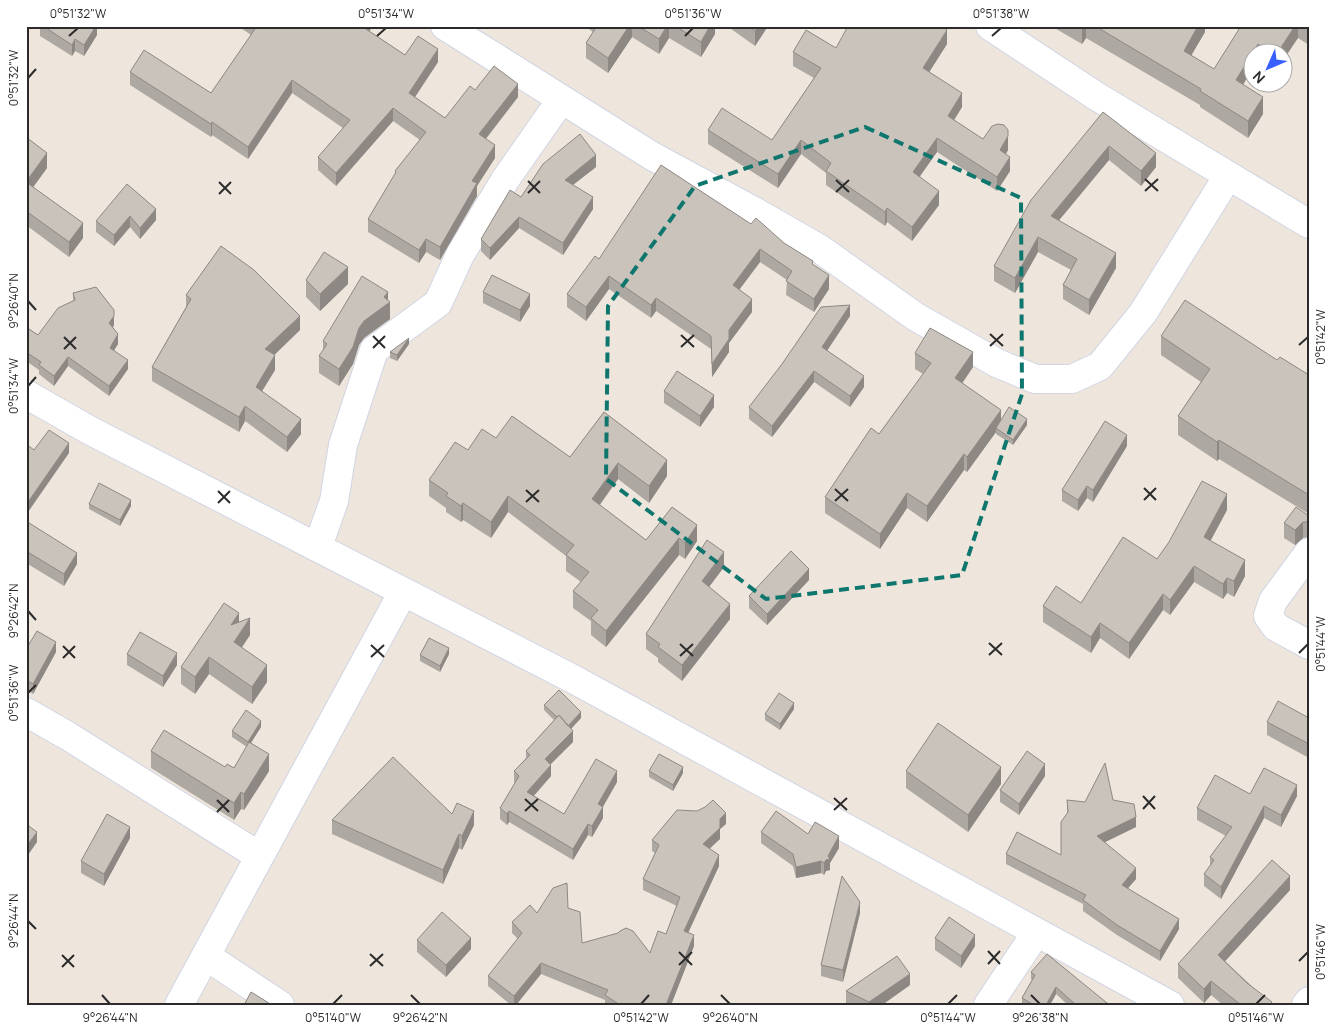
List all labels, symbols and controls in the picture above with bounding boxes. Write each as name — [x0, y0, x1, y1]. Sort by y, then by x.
text: 0°51'32"W — [50, 5, 107, 22]
text: 0°51'34"W — [358, 5, 415, 22]
text: 0°51'36"W — [665, 5, 722, 22]
text: 0°51'38"W — [973, 5, 1030, 22]
north arrow — [1242, 42, 1292, 92]
text: 0°51'32"W — [5, 49, 22, 106]
text: N — [1248, 67, 1269, 88]
text: 9°26'40"N — [5, 273, 22, 329]
text: 0°51'42"W — [1312, 309, 1329, 365]
text: 0°51'34"W — [5, 357, 22, 414]
text: 9°26'42"N — [5, 583, 22, 639]
text: 0°51'44"W — [1312, 616, 1329, 672]
text: 0°51'36"W — [5, 664, 22, 721]
text: 9°26'44"N — [5, 893, 22, 949]
text: 0°51'46"W — [1312, 923, 1329, 980]
text: 9°26'44"N — [82, 1009, 138, 1026]
text: 0°51'40"W — [305, 1009, 362, 1026]
text: 9°26'42"N — [392, 1009, 448, 1026]
text: 0°51'42"W — [613, 1009, 669, 1026]
text: 9°26'40"N — [702, 1009, 758, 1026]
text: 0°51'44"W — [920, 1009, 976, 1026]
text: 9°26'38"N — [1012, 1009, 1068, 1026]
text: 0°51'46"W — [1228, 1009, 1285, 1026]

